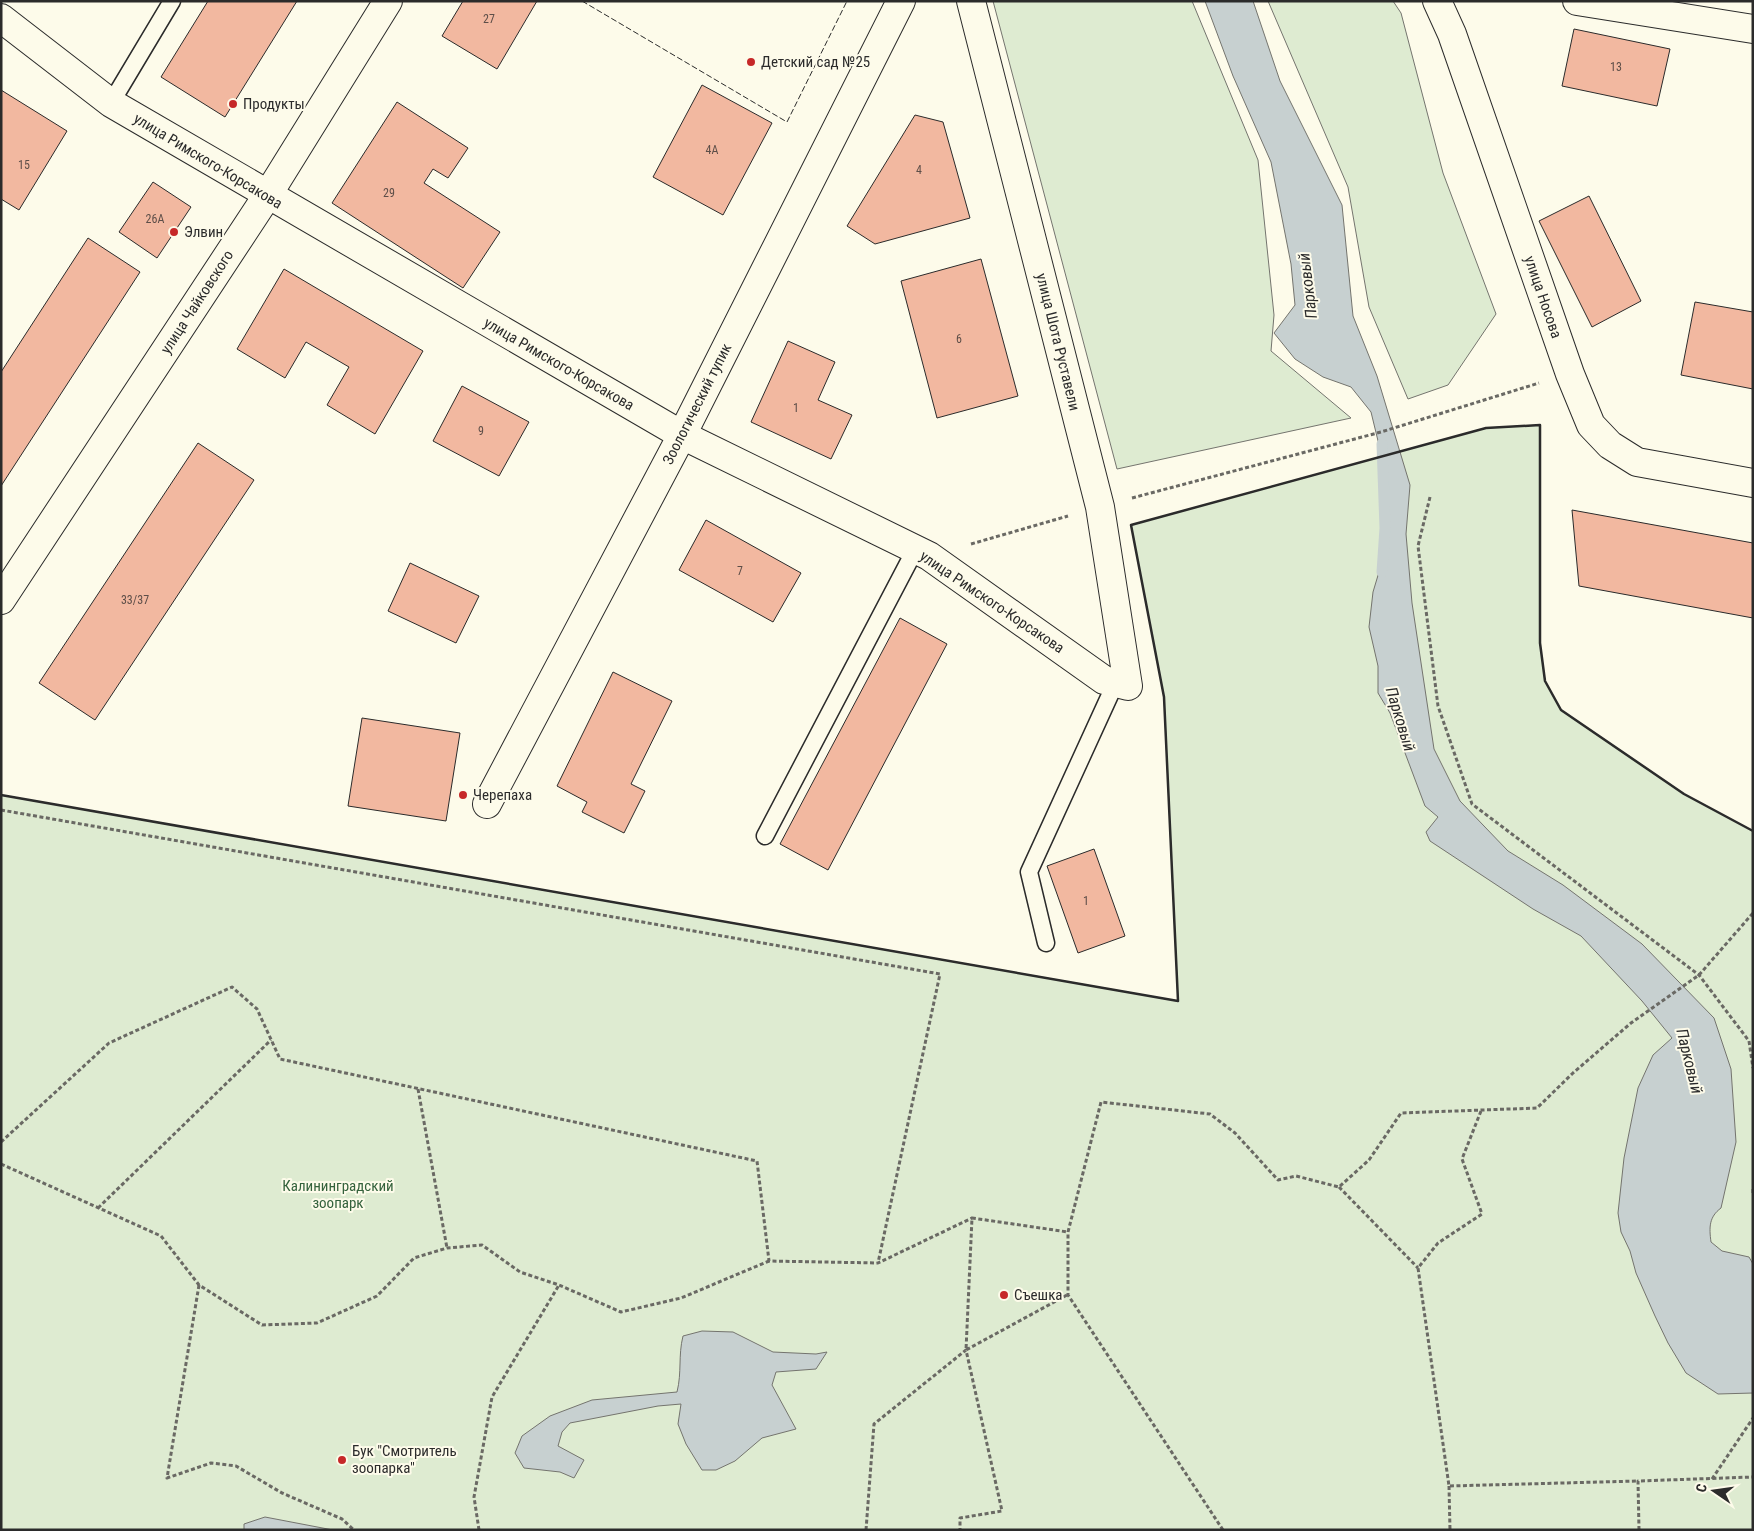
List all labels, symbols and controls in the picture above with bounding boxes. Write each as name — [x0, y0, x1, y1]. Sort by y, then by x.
house number: 27 — [483, 12, 495, 26]
place label: Детский сад №25 — [761, 53, 870, 71]
marker: Детский сад №25 — [745, 56, 757, 68]
house number: 13 — [1610, 60, 1622, 74]
place label: Продукты — [243, 95, 305, 113]
marker: Продукты — [227, 98, 239, 110]
street label: улица Римского-Корсакова — [130, 109, 286, 213]
house number: 4А — [706, 143, 719, 157]
house number: 15 — [18, 158, 30, 172]
house number: 4 — [916, 163, 922, 177]
house number: 29 — [383, 186, 395, 200]
house number: 26А — [146, 212, 164, 226]
place label: Элвин — [184, 223, 223, 241]
marker: Элвин — [168, 226, 180, 238]
street label: улица Чайковского — [157, 247, 237, 357]
water label: Парковый — [1294, 252, 1321, 320]
street label: улица Носова — [1521, 254, 1565, 340]
street label: улица Шота Руставели — [1032, 271, 1084, 413]
street label: улица Римского-Корсакова — [481, 314, 637, 414]
house number: 6 — [956, 332, 962, 346]
street label: Зоологический тупик — [659, 340, 735, 468]
house number: 1 — [793, 401, 799, 415]
house number: 9 — [478, 424, 484, 438]
street label: улица Римского-Корсакова — [916, 547, 1068, 657]
house number: 7 — [737, 564, 743, 578]
house number: 33/37 — [121, 593, 149, 607]
water label: Парковый — [1382, 685, 1419, 754]
place label: Черепаха — [473, 786, 532, 804]
marker: Черепаха — [457, 789, 469, 801]
house number: 1 — [1083, 894, 1089, 908]
water label: Парковый — [1672, 1027, 1707, 1096]
park label: Калининградский зоопарк — [282, 1177, 394, 1212]
place label: Съешка — [1014, 1286, 1063, 1304]
marker: Съешка — [998, 1289, 1010, 1301]
place label: Бук "Смотритель зоопарка" — [352, 1442, 457, 1477]
marker: Бук "Смотритель зоопарка" — [336, 1454, 348, 1466]
north arrow — [1689, 1466, 1739, 1516]
text: С — [1693, 1482, 1710, 1494]

